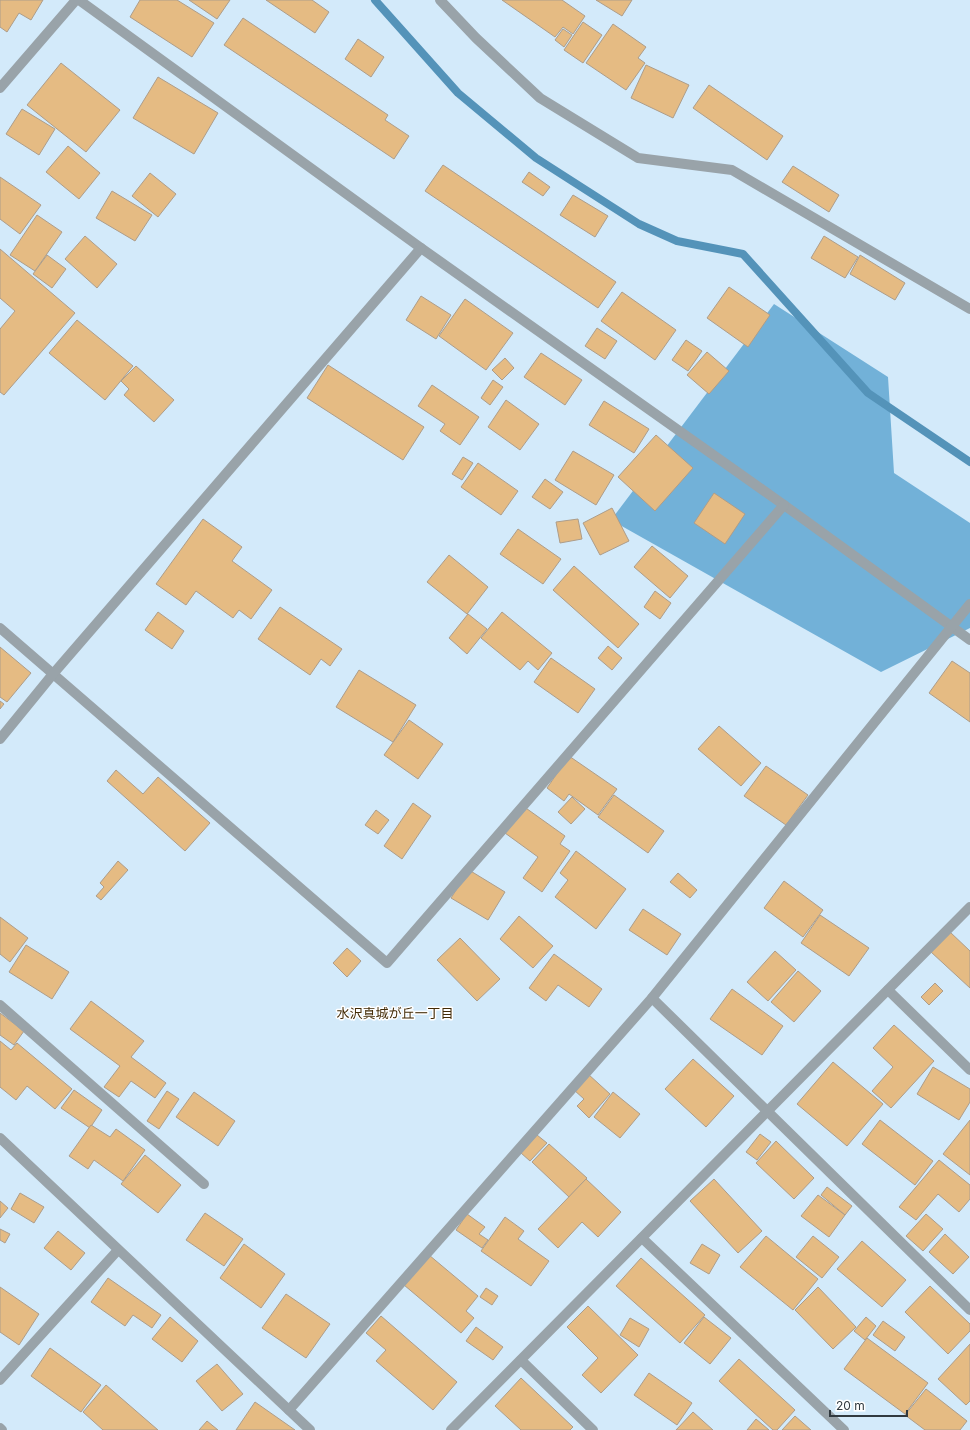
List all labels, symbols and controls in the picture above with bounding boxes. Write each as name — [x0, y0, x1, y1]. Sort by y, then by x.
district label: 水沢真城が丘一丁目 — [336, 1005, 454, 1021]
scale bar — [830, 1392, 907, 1418]
text: 20 m — [836, 1398, 865, 1413]

